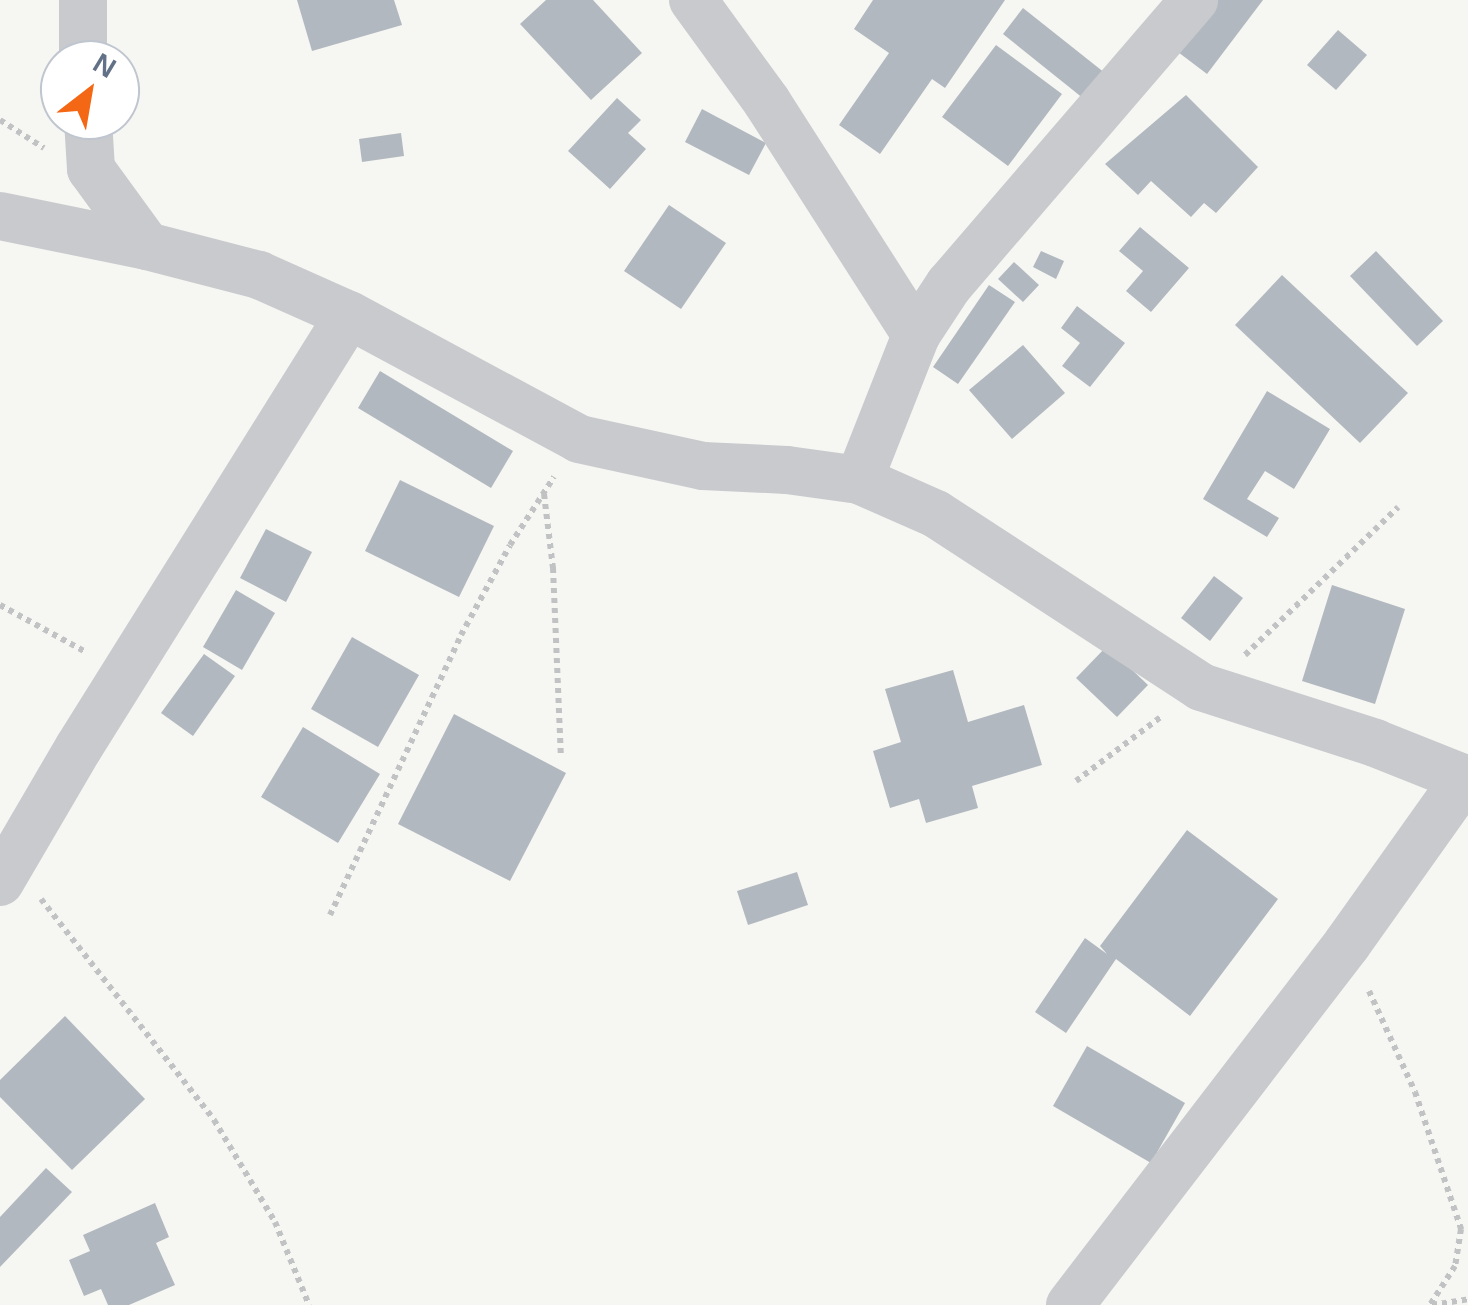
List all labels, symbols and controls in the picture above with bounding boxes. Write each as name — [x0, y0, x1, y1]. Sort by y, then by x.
north arrow — [40, 40, 140, 140]
text: N — [88, 47, 121, 84]

